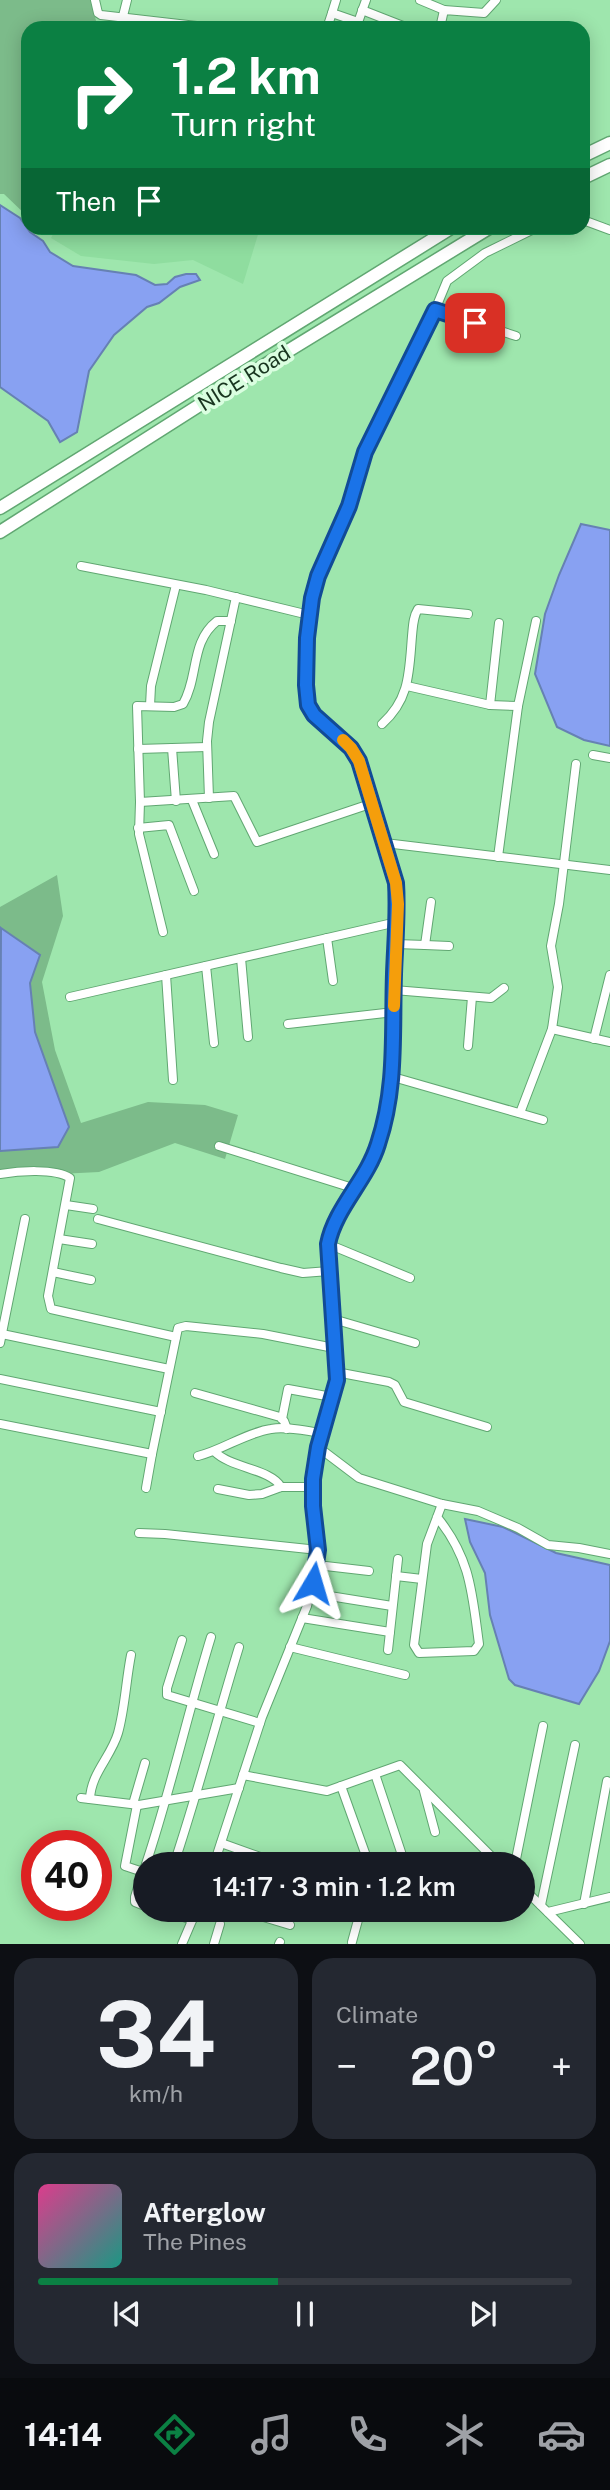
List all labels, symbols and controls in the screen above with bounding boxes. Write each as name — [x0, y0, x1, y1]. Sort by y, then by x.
text: 1.2 km — [171, 47, 321, 105]
icon: right — [56, 49, 147, 140]
text: Turn right — [171, 106, 316, 143]
icon: arrive — [130, 182, 168, 220]
text: Then — [56, 186, 116, 217]
pin — [445, 293, 505, 353]
icon: arrive — [456, 304, 494, 342]
street label: NICE Road — [193, 340, 295, 416]
position arrow — [276, 1546, 350, 1620]
speed limit sign: 40 — [21, 1830, 112, 1921]
text: 14:17 · 3 min · 1.2 km — [212, 1871, 456, 1902]
text: 34 — [96, 1981, 216, 2087]
text: Climate — [336, 2001, 418, 2028]
text: 20° — [409, 2036, 499, 2097]
text: − — [336, 2044, 357, 2089]
text: + — [551, 2044, 572, 2089]
text: km/h — [129, 2080, 183, 2107]
text: Afterglow — [143, 2197, 266, 2228]
text: The Pines — [143, 2228, 247, 2255]
icon: previous — [108, 2295, 146, 2333]
icon: pause — [286, 2295, 324, 2333]
icon: next — [464, 2295, 502, 2333]
icon: directions — [150, 2410, 199, 2459]
icon: music — [247, 2410, 296, 2459]
icon: phone — [343, 2410, 392, 2459]
icon: climate — [440, 2410, 489, 2459]
icon: car — [537, 2410, 586, 2459]
text: 14:14 — [24, 2416, 102, 2453]

